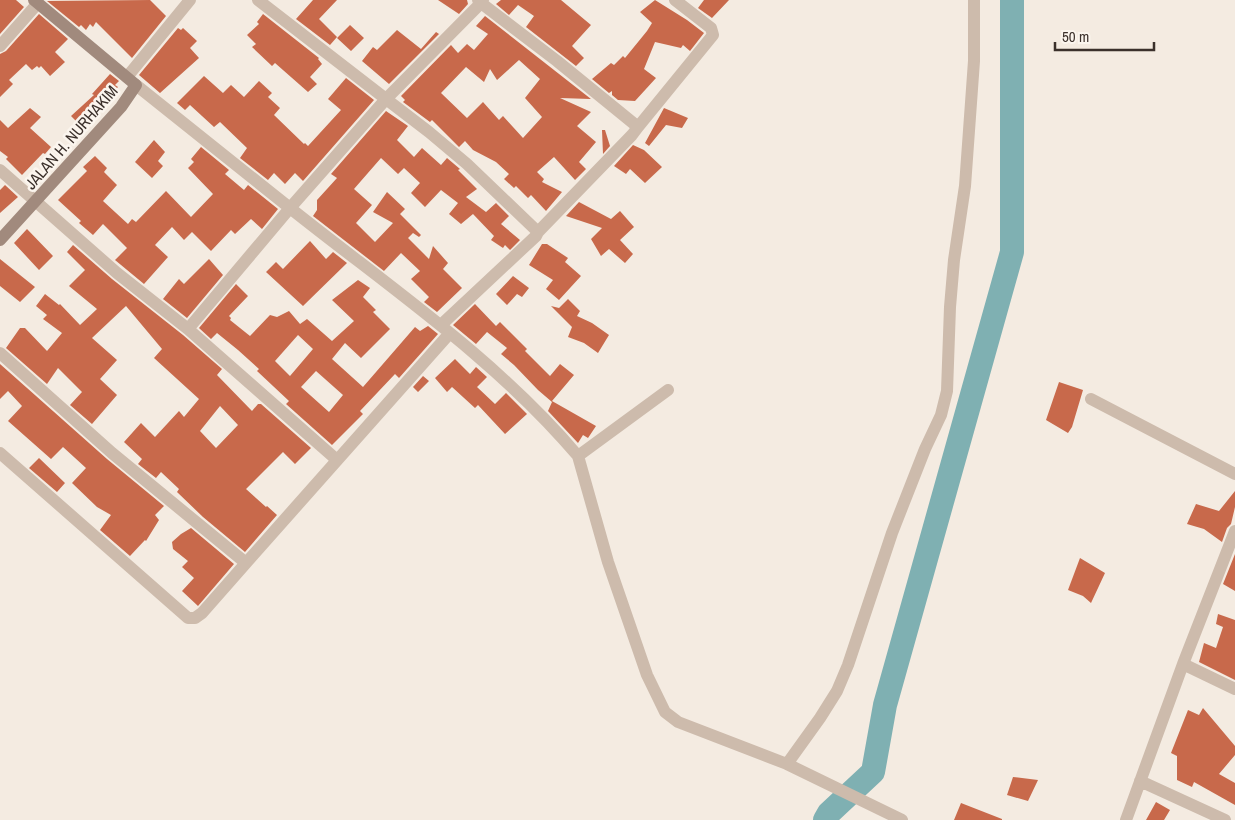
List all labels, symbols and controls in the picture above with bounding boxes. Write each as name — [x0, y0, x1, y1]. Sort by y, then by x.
scale bar — [1055, 20, 1154, 52]
text: 50 m — [1062, 26, 1089, 47]
street label: JALAN H. NURHAKIM — [20, 80, 122, 194]

